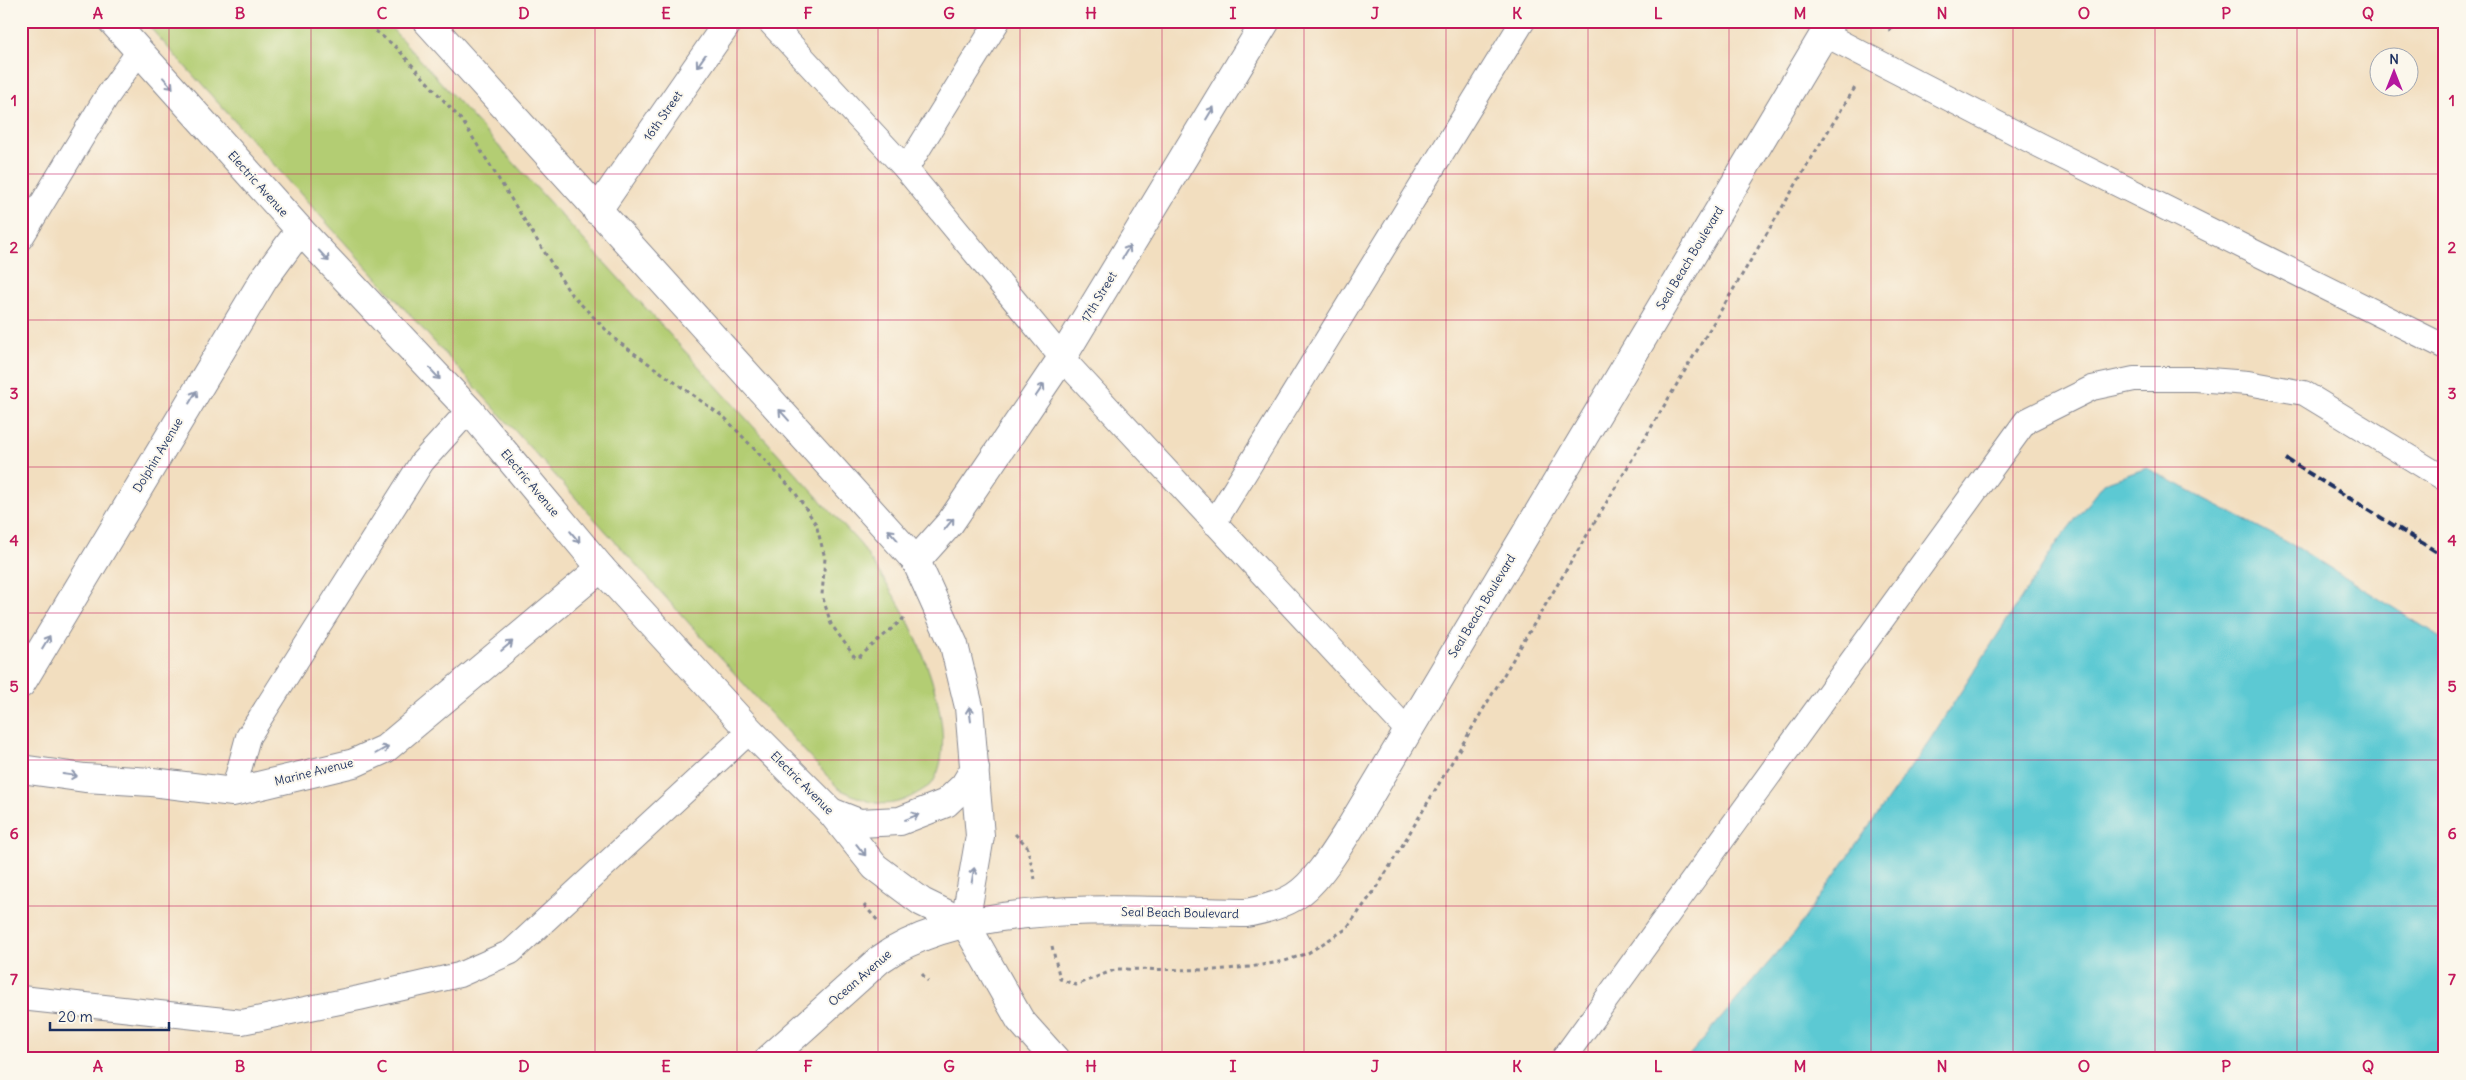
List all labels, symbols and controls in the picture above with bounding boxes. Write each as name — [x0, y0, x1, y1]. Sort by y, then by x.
text: A — [93, 3, 103, 23]
text: B — [235, 3, 246, 23]
text: C — [377, 3, 388, 23]
text: D — [518, 3, 530, 23]
text: E — [661, 3, 671, 23]
text: F — [803, 3, 813, 23]
text: G — [943, 3, 955, 23]
text: H — [1085, 3, 1097, 23]
text: I — [1230, 3, 1237, 23]
text: J — [1371, 3, 1380, 23]
text: K — [1512, 3, 1522, 23]
text: L — [1654, 3, 1663, 23]
text: M — [1794, 3, 1807, 23]
text: N — [1936, 3, 1948, 23]
text: O — [2078, 3, 2090, 23]
text: P — [2221, 3, 2231, 23]
text: Q — [2362, 3, 2374, 23]
north arrow — [2368, 48, 2418, 98]
text: N — [2389, 50, 2399, 68]
one-way arrow — [696, 54, 706, 68]
one-way arrow — [162, 77, 174, 90]
street label: 16th Street — [640, 88, 685, 144]
text: 1 — [11, 90, 17, 110]
text: 1 — [2449, 90, 2455, 110]
one-way arrow — [1206, 107, 1216, 121]
street label: Electric Avenue — [225, 148, 292, 220]
street label: Seal Beach Boulevard — [1653, 203, 1726, 312]
text: 2 — [10, 237, 19, 257]
text: 2 — [2448, 237, 2457, 257]
one-way arrow — [1122, 246, 1132, 260]
one-way arrow — [318, 249, 330, 262]
street label: 17th Street — [1078, 269, 1120, 325]
one-way arrow — [429, 368, 441, 380]
text: 3 — [9, 383, 19, 403]
one-way arrow — [1035, 383, 1045, 397]
text: 3 — [2447, 383, 2457, 403]
one-way arrow — [188, 391, 198, 405]
one-way arrow — [778, 409, 790, 422]
street label: Dolphin Avenue — [129, 415, 186, 495]
street label: Electric Avenue — [498, 446, 563, 519]
one-way arrow — [943, 518, 954, 531]
one-way arrow — [887, 529, 899, 542]
text: 4 — [9, 530, 19, 550]
text: 4 — [2447, 530, 2457, 550]
one-way arrow — [570, 531, 581, 544]
street label: Seal Beach Boulevard — [1445, 551, 1518, 660]
one-way arrow — [42, 635, 52, 649]
one-way arrow — [501, 641, 514, 652]
text: 5 — [9, 676, 19, 696]
text: 5 — [2447, 676, 2457, 696]
one-way arrow — [965, 706, 975, 722]
one-way arrow — [374, 744, 389, 754]
street label: Electric Avenue — [768, 748, 837, 817]
street label: Marine Avenue — [273, 754, 355, 789]
one-way arrow — [61, 771, 77, 781]
one-way arrow — [904, 811, 919, 821]
text: 6 — [9, 823, 19, 843]
text: 6 — [2447, 823, 2457, 843]
one-way arrow — [856, 843, 867, 856]
one-way arrow — [969, 868, 979, 884]
street label: Seal Beach Boulevard — [1121, 904, 1239, 921]
street label: Ocean Avenue — [825, 946, 894, 1009]
text: 7 — [10, 969, 18, 989]
text: 7 — [2448, 969, 2456, 989]
scale bar — [50, 1000, 169, 1032]
text: 20 m — [58, 1007, 93, 1026]
text: A — [93, 1056, 103, 1076]
text: B — [235, 1056, 246, 1076]
text: C — [377, 1056, 388, 1076]
text: D — [518, 1056, 530, 1076]
text: E — [661, 1056, 671, 1076]
text: F — [803, 1056, 813, 1076]
text: G — [943, 1056, 955, 1076]
text: H — [1085, 1056, 1097, 1076]
text: I — [1230, 1056, 1237, 1076]
text: J — [1371, 1056, 1380, 1076]
text: K — [1512, 1056, 1522, 1076]
text: L — [1654, 1056, 1663, 1076]
text: M — [1794, 1056, 1807, 1076]
text: N — [1936, 1056, 1948, 1076]
text: O — [2078, 1056, 2090, 1076]
text: P — [2221, 1056, 2231, 1076]
text: Q — [2362, 1056, 2374, 1076]

